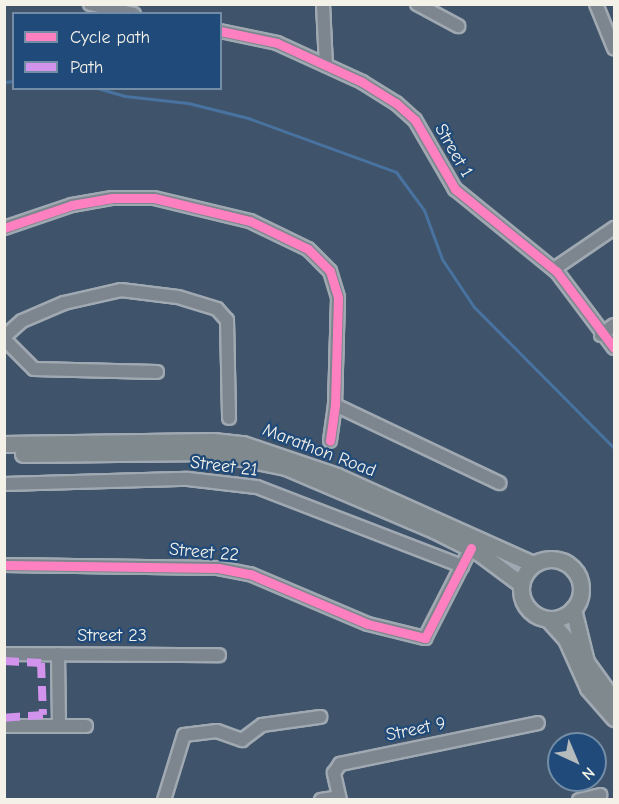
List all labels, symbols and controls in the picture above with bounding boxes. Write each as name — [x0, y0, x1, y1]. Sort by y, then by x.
legend — [12, 12, 222, 90]
text: Cycle path — [70, 27, 150, 48]
text: Path — [70, 57, 103, 78]
street label: Street 1 — [429, 120, 477, 182]
street label: Marathon Road — [259, 419, 379, 483]
street label: Street 21 — [189, 452, 259, 482]
street label: Street 22 — [168, 539, 240, 567]
street label: Street 23 — [77, 625, 147, 647]
street label: Street 9 — [384, 713, 448, 747]
north arrow — [547, 732, 607, 792]
text: N — [578, 763, 598, 784]

